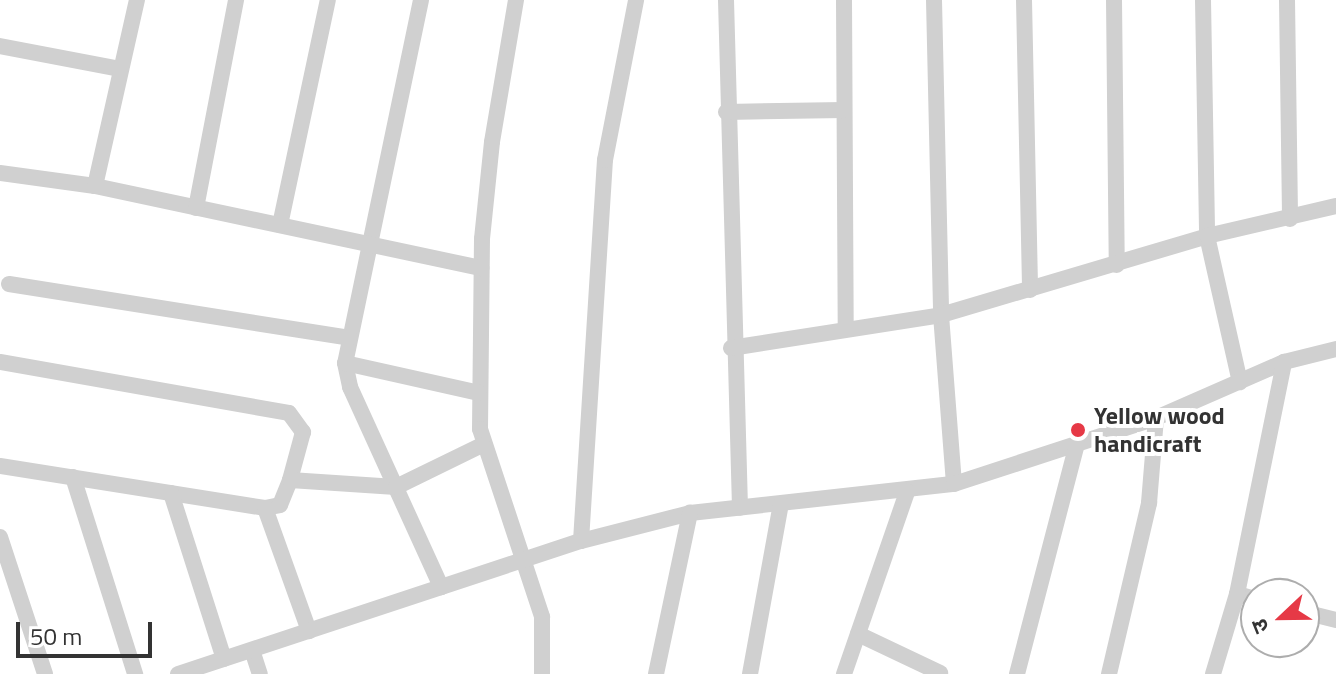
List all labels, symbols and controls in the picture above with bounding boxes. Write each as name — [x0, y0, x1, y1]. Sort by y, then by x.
place label: Yellow wood handicraft — [1094, 402, 1225, 458]
marker: Yellow wood handicraft — [1069, 421, 1087, 439]
north arrow — [1240, 578, 1320, 658]
scale bar — [20, 606, 156, 656]
text: उ — [1241, 614, 1278, 639]
text: 50 m — [30, 618, 82, 654]

